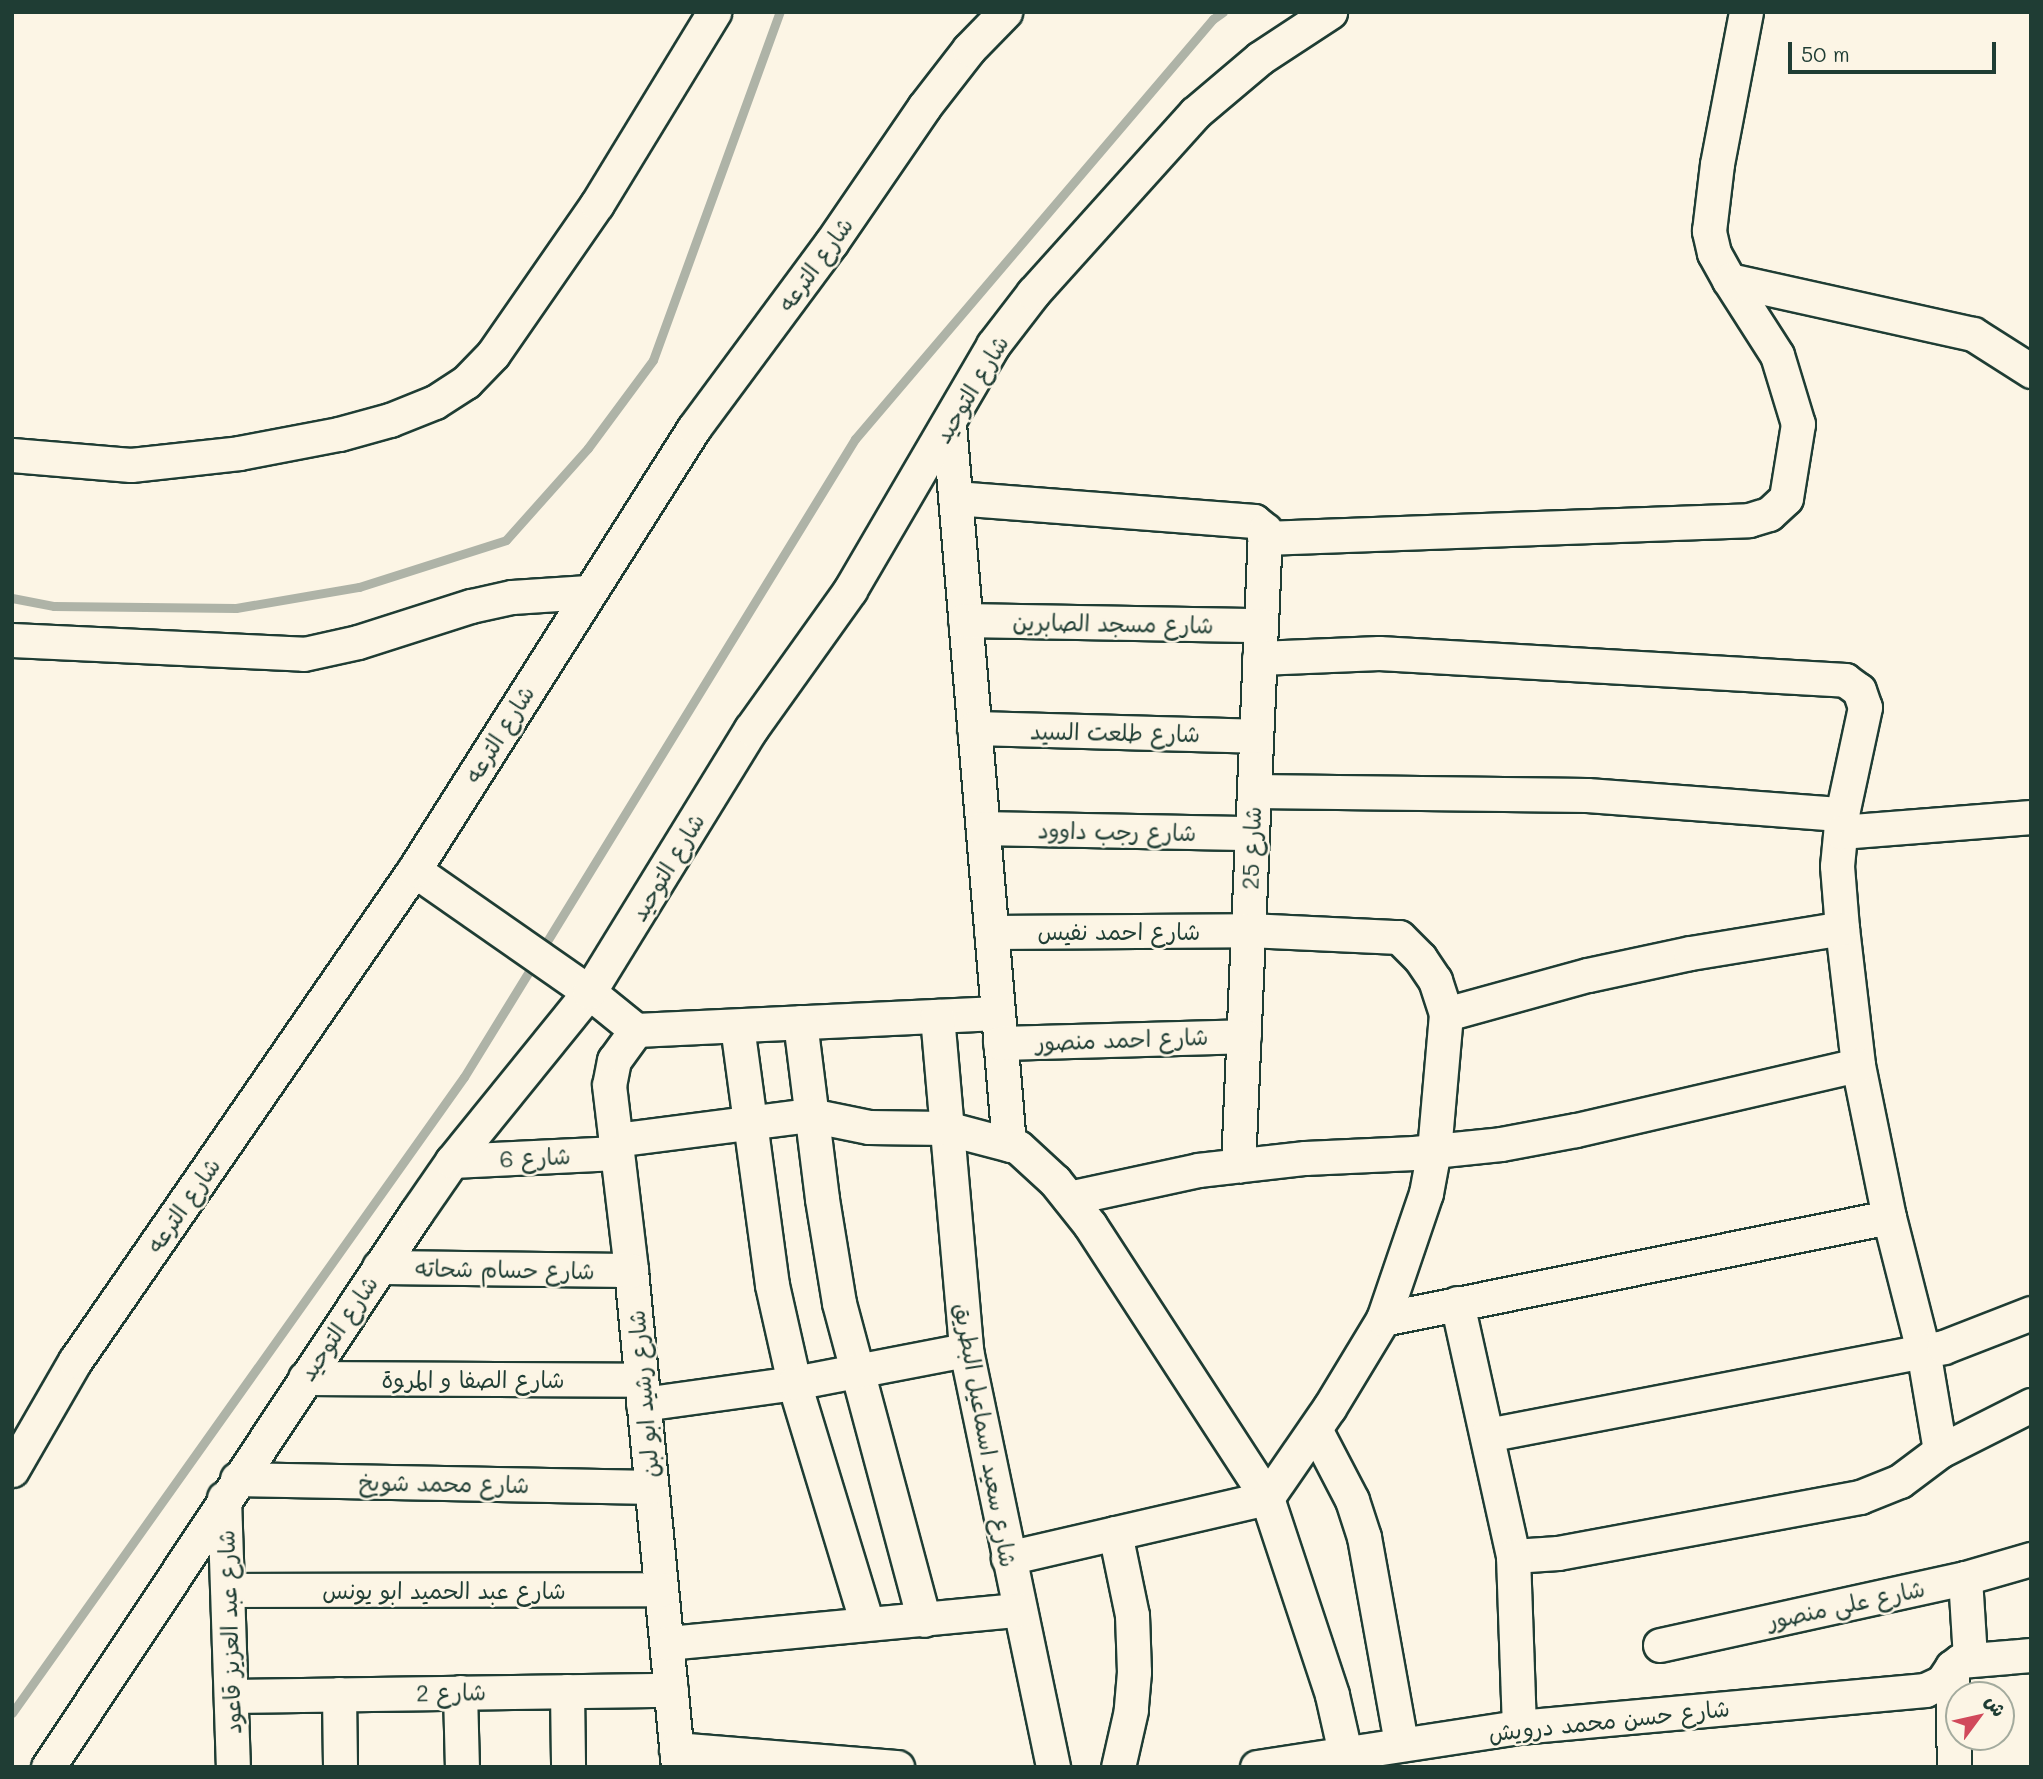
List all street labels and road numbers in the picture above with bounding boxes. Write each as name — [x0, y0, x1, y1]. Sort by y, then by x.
street label: شارع الترعه — [772, 212, 858, 316]
street label: شارع التوحيد — [928, 330, 1014, 448]
street label: شارع مسجد الصابرين — [1012, 607, 1214, 639]
street label: شارع الترعه — [458, 680, 540, 788]
street label: شارع طلعت السيد — [1030, 717, 1200, 747]
street label: شارع 25 — [1236, 806, 1266, 890]
street label: شارع التوحيد — [624, 808, 710, 926]
street label: شارع رجب داوود — [1037, 816, 1197, 846]
street label: شارع احمد نفيس — [1038, 917, 1200, 945]
street label: شارع احمد منصور — [1035, 1022, 1209, 1056]
street label: شارع 6 — [499, 1141, 571, 1173]
street label: شارع الترعه — [140, 1152, 226, 1258]
street label: شارع حسام شحاته — [415, 1254, 595, 1284]
street label: شارع التوحيد — [293, 1270, 383, 1386]
street label: شارع سعيد اسماعيل البطريق — [949, 1301, 1023, 1569]
street label: شارع رشيد ابو لبن — [622, 1309, 664, 1479]
street label: شارع الصفا و المروة — [382, 1365, 564, 1393]
street label: شارع محمد شويخ — [358, 1468, 530, 1498]
street label: شارع عبد العزيز قاعود — [212, 1529, 246, 1735]
street label: شارع على منصور — [1765, 1574, 1927, 1634]
street label: شارع عبد الحميد ابو يونس — [322, 1576, 566, 1604]
street label: شارع 2 — [416, 1678, 486, 1706]
street label: شارع حسن محمد درويش — [1487, 1694, 1731, 1746]

